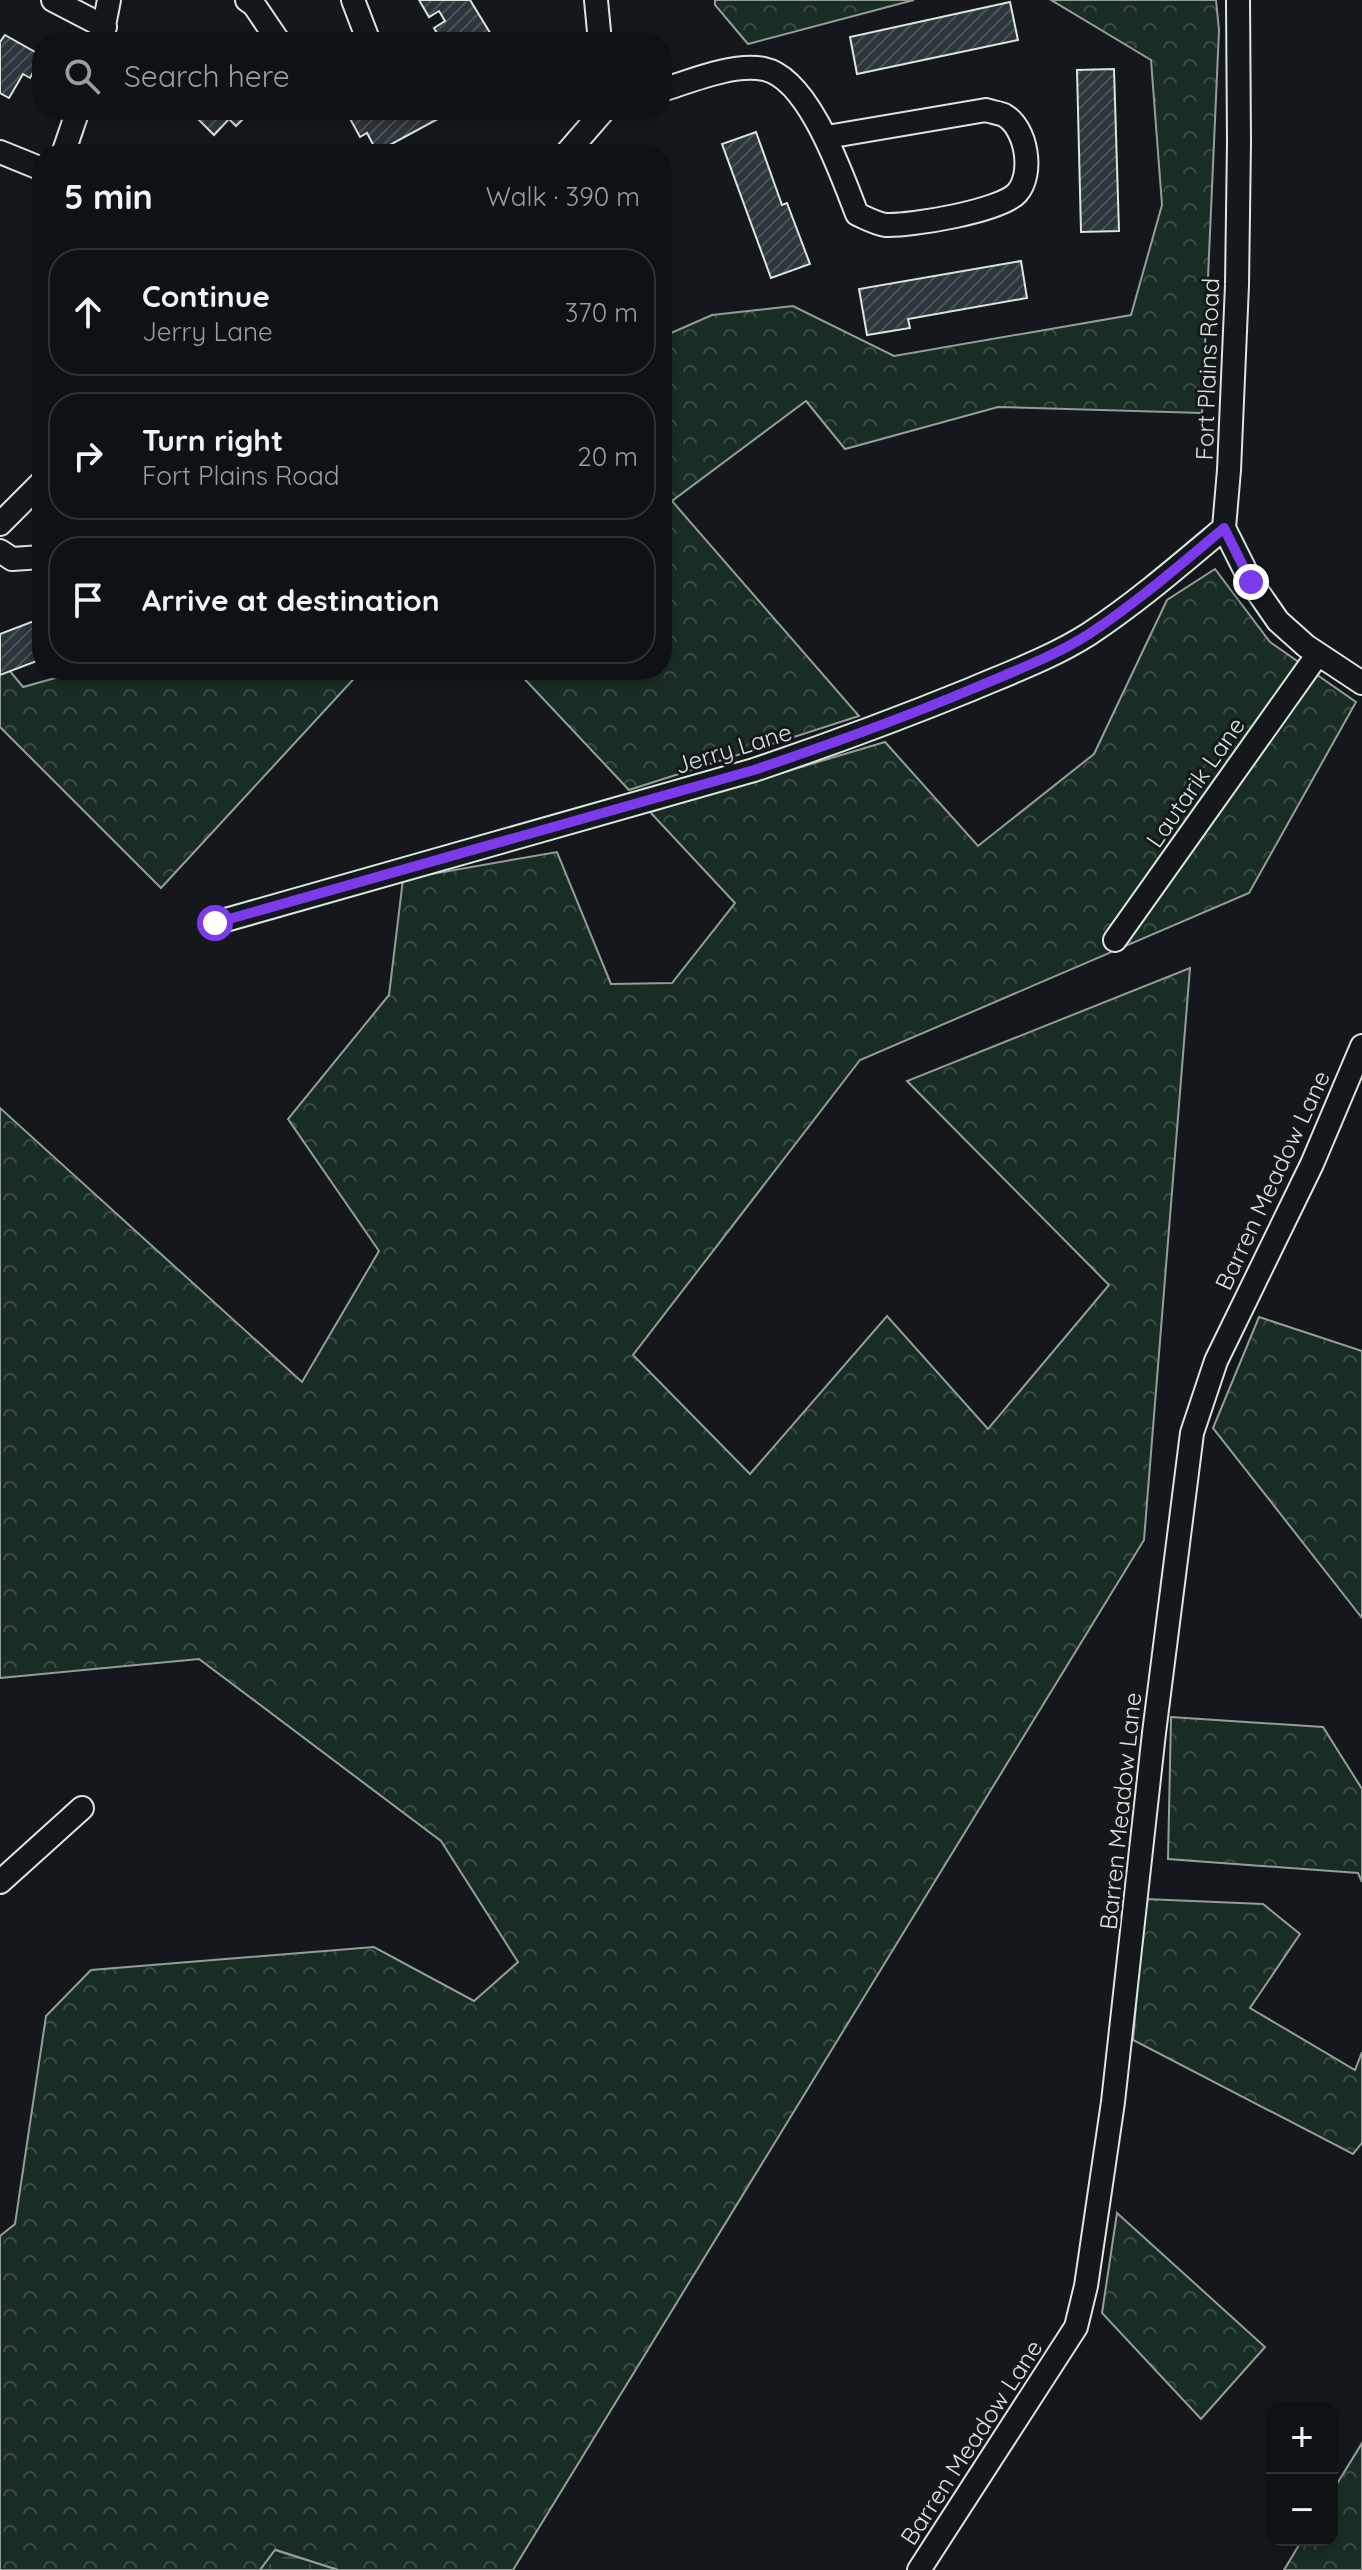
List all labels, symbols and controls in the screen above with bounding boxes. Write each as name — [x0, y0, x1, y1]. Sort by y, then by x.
search box — [32, 32, 672, 120]
icon: search — [60, 54, 104, 98]
text: Search here — [124, 57, 290, 95]
text: 5 min — [64, 175, 153, 218]
text: Walk · 390 m — [486, 180, 640, 213]
text: Continue — [142, 277, 270, 315]
street label: Fort Plains Road — [1189, 277, 1225, 461]
icon: ahead — [66, 290, 110, 334]
text: 370 m — [565, 296, 638, 329]
text: Jerry Lane — [142, 315, 273, 348]
text: Turn right — [142, 421, 283, 459]
icon: right — [66, 434, 110, 478]
text: 20 m — [577, 440, 638, 473]
text: Fort Plains Road — [142, 459, 340, 492]
route end — [1233, 564, 1269, 600]
icon: arrive — [66, 578, 110, 622]
text: Arrive at destination — [142, 581, 440, 619]
street label: Lautarik Lane — [1139, 711, 1251, 853]
street label: Jerry Lane — [671, 716, 795, 780]
route start — [197, 905, 233, 941]
street label: Barren Meadow Lane — [1208, 1066, 1336, 1294]
street label: Barren Meadow Lane — [1093, 1691, 1147, 1931]
street label: Barren Meadow Lane — [893, 2334, 1049, 2550]
map controls — [1266, 2402, 1338, 2546]
button: + — [1266, 2402, 1338, 2474]
button: − — [1266, 2474, 1338, 2546]

